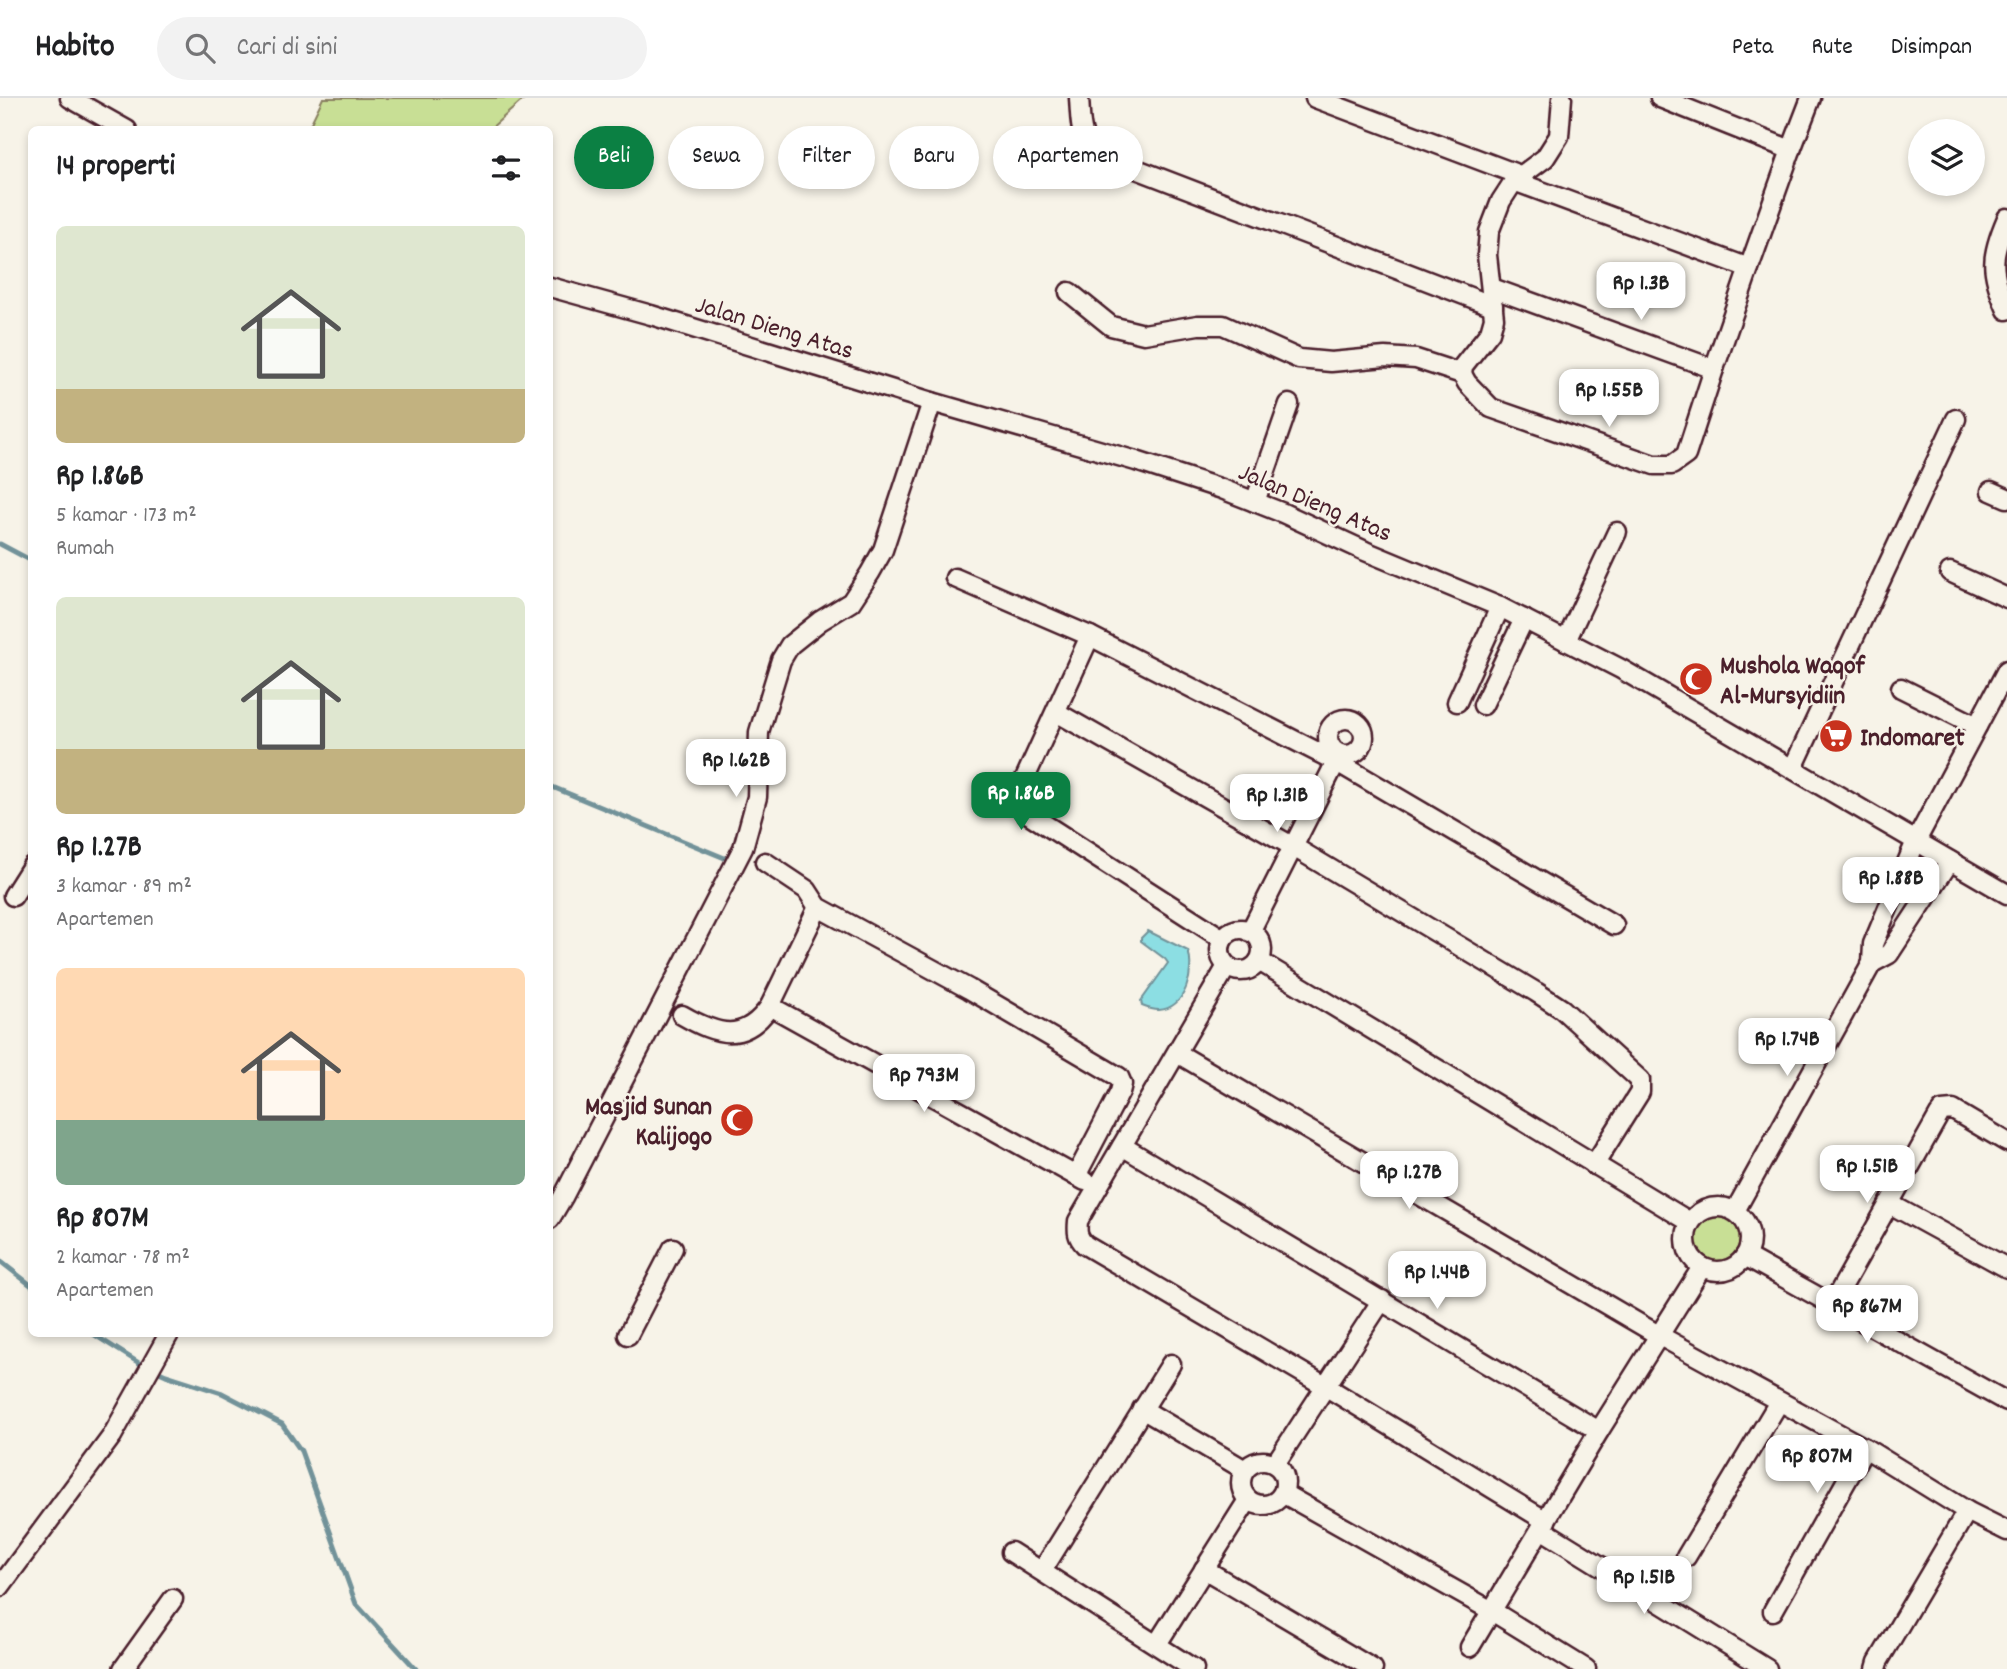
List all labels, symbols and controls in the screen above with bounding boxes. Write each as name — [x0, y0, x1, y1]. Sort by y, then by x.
search box — [157, 17, 647, 80]
text: Habito — [35, 25, 115, 72]
icon: search — [181, 29, 219, 67]
text: Cari di sini — [237, 30, 337, 67]
text: Peta — [1732, 31, 1773, 65]
text: Rute — [1811, 31, 1853, 65]
text: Disimpan — [1891, 31, 1972, 65]
map controls — [1908, 119, 1985, 196]
button: layers — [1908, 119, 1985, 196]
chip: Beli — [574, 126, 654, 189]
chip: Sewa — [668, 126, 764, 189]
chip: Filter — [778, 126, 875, 189]
chip: Baru — [889, 126, 979, 189]
chip: Apartemen — [993, 126, 1143, 189]
text: 14 properti — [56, 147, 175, 190]
icon: filters — [487, 149, 525, 187]
pin: Rp 1.3B — [1576, 262, 1706, 322]
text: Rp 1.3B — [1612, 268, 1670, 301]
icon: home — [228, 271, 354, 397]
street label: Jalan Dieng Atas — [690, 288, 858, 371]
pin: Rp 1.55B — [1537, 370, 1681, 429]
text: Rp 1.55B — [1575, 375, 1643, 408]
street label: Jalan Dieng Atas — [1232, 455, 1397, 553]
text: Rp 1.86B — [56, 457, 144, 500]
text: 5 kamar · 173 m² — [56, 500, 197, 533]
text: Rumah — [56, 533, 114, 566]
icon: home — [228, 642, 354, 768]
place label: Mushola Waqof Al-Mursyidiin — [1720, 649, 1866, 716]
mosque icon: Mushola Waqof Al-Mursyidiin — [1677, 660, 1715, 698]
supermarket icon: Indomaret — [1817, 717, 1855, 755]
place label: Indomaret — [1860, 721, 1965, 758]
pin: Rp 1.62B — [664, 740, 808, 799]
text: Rp 1.62B — [702, 745, 770, 778]
pin: Rp 1.86B — [949, 772, 1093, 832]
pin: Rp 1.31B — [1205, 774, 1349, 834]
text: Rp 1.86B — [987, 778, 1055, 811]
text: Rp 1.31B — [1246, 780, 1308, 813]
text: Rp 1.27B — [56, 828, 142, 871]
pin: Rp 1.88B — [1819, 858, 1963, 917]
text: Rp 1.88B — [1858, 863, 1924, 896]
text: 3 kamar · 89 m² — [56, 871, 192, 904]
text: Apartemen — [56, 904, 154, 937]
icon: home — [228, 1013, 354, 1139]
pin: Rp 1.74B — [1715, 1018, 1859, 1078]
text: Rp 1.74B — [1754, 1024, 1820, 1057]
pin: Rp 793M — [859, 1054, 989, 1114]
text: Rp 793M — [889, 1060, 959, 1093]
place label: Masjid Sunan Kalijogo — [585, 1090, 712, 1157]
mosque icon: Masjid Sunan Kalijogo — [718, 1101, 756, 1139]
pin: Rp 1.51B — [1795, 1146, 1939, 1205]
text: Rp 1.51B — [1836, 1151, 1898, 1184]
pin: Rp 1.27B — [1337, 1152, 1481, 1211]
text: Rp 1.27B — [1376, 1157, 1442, 1190]
text: Rp 807M — [56, 1199, 149, 1242]
text: 2 kamar · 78 m² — [56, 1242, 190, 1275]
pin: Rp 1.44B — [1365, 1252, 1509, 1311]
text: Rp 1.44B — [1404, 1257, 1470, 1290]
text: Apartemen — [56, 1275, 154, 1308]
pin: Rp 867M — [1802, 1286, 1932, 1345]
text: Rp 867M — [1832, 1291, 1902, 1324]
pin: Rp 807M — [1752, 1436, 1882, 1495]
text: Rp 807M — [1781, 1441, 1853, 1474]
pin: Rp 1.51B — [1572, 1556, 1716, 1616]
text: Rp 1.51B — [1613, 1562, 1675, 1595]

